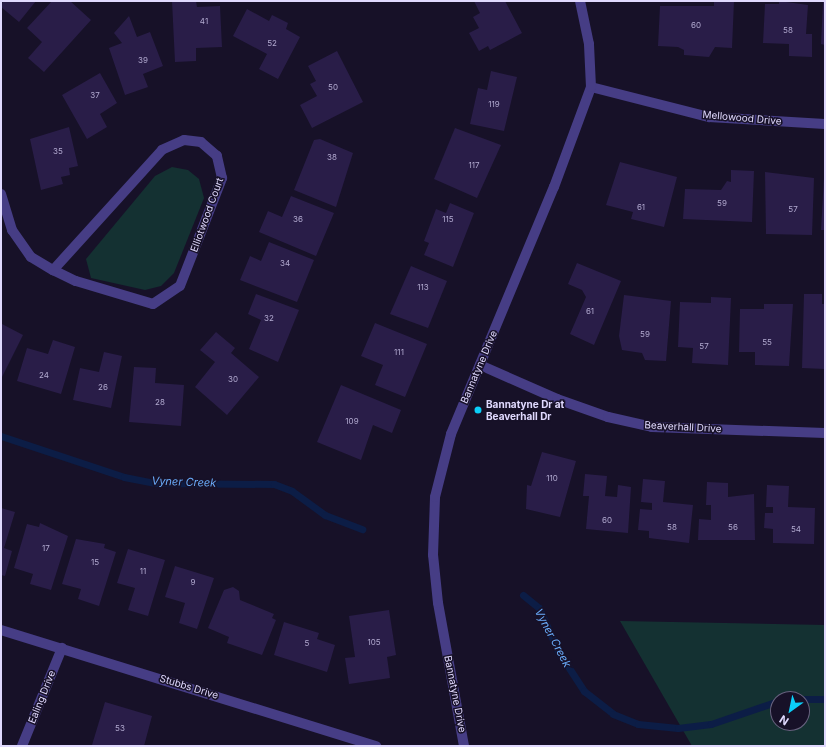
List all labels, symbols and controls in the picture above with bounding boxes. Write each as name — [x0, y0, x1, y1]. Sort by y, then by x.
house number: 41 — [200, 17, 208, 27]
house number: 60 — [691, 21, 701, 31]
house number: 58 — [783, 26, 793, 36]
house number: 52 — [267, 39, 277, 49]
house number: 39 — [138, 56, 148, 66]
house number: 50 — [328, 83, 338, 93]
house number: 37 — [90, 91, 100, 101]
house number: 119 — [488, 100, 500, 110]
street label: Mellowood Drive — [702, 109, 782, 127]
house number: 35 — [53, 147, 63, 157]
house number: 38 — [327, 153, 337, 163]
house number: 117 — [468, 161, 480, 171]
street label: Elliotwood Court — [188, 176, 226, 254]
house number: 59 — [717, 199, 727, 209]
house number: 61 — [637, 203, 645, 213]
house number: 57 — [788, 205, 798, 215]
house number: 36 — [293, 215, 303, 225]
house number: 115 — [442, 215, 454, 225]
house number: 34 — [280, 259, 290, 269]
house number: 113 — [417, 283, 429, 293]
house number: 61 — [586, 307, 594, 317]
house number: 32 — [264, 314, 274, 324]
street label: Bannatyne Drive — [458, 329, 500, 405]
house number: 59 — [640, 330, 650, 340]
house number: 55 — [762, 338, 772, 348]
house number: 57 — [699, 342, 709, 352]
house number: 111 — [394, 348, 404, 358]
house number: 24 — [39, 371, 49, 381]
house number: 30 — [228, 375, 238, 385]
house number: 26 — [98, 383, 108, 393]
house number: 28 — [155, 398, 165, 408]
place label: Bannatyne Dr at Beaverhall Dr — [486, 398, 564, 422]
marker: Bannatyne Dr at Beaverhall Dr — [473, 405, 483, 415]
house number: 109 — [345, 417, 359, 427]
street label: Beaverhall Drive — [644, 419, 722, 435]
water label: Vyner Creek — [152, 474, 216, 490]
house number: 110 — [546, 474, 558, 484]
house number: 60 — [602, 516, 612, 526]
house number: 58 — [667, 523, 677, 533]
house number: 56 — [728, 523, 738, 533]
house number: 54 — [791, 525, 801, 535]
house number: 17 — [42, 544, 50, 554]
house number: 15 — [91, 558, 99, 568]
house number: 11 — [140, 567, 146, 577]
house number: 9 — [191, 578, 195, 588]
water label: Vyner Creek — [532, 606, 574, 670]
house number: 105 — [367, 638, 381, 648]
house number: 5 — [305, 639, 309, 649]
street label: Bannatyne Drive — [442, 655, 468, 733]
street label: Ealing Drive — [26, 669, 58, 725]
street label: Stubbs Drive — [158, 672, 220, 702]
north arrow — [770, 691, 810, 731]
text: N — [777, 712, 791, 728]
house number: 53 — [115, 724, 125, 734]

